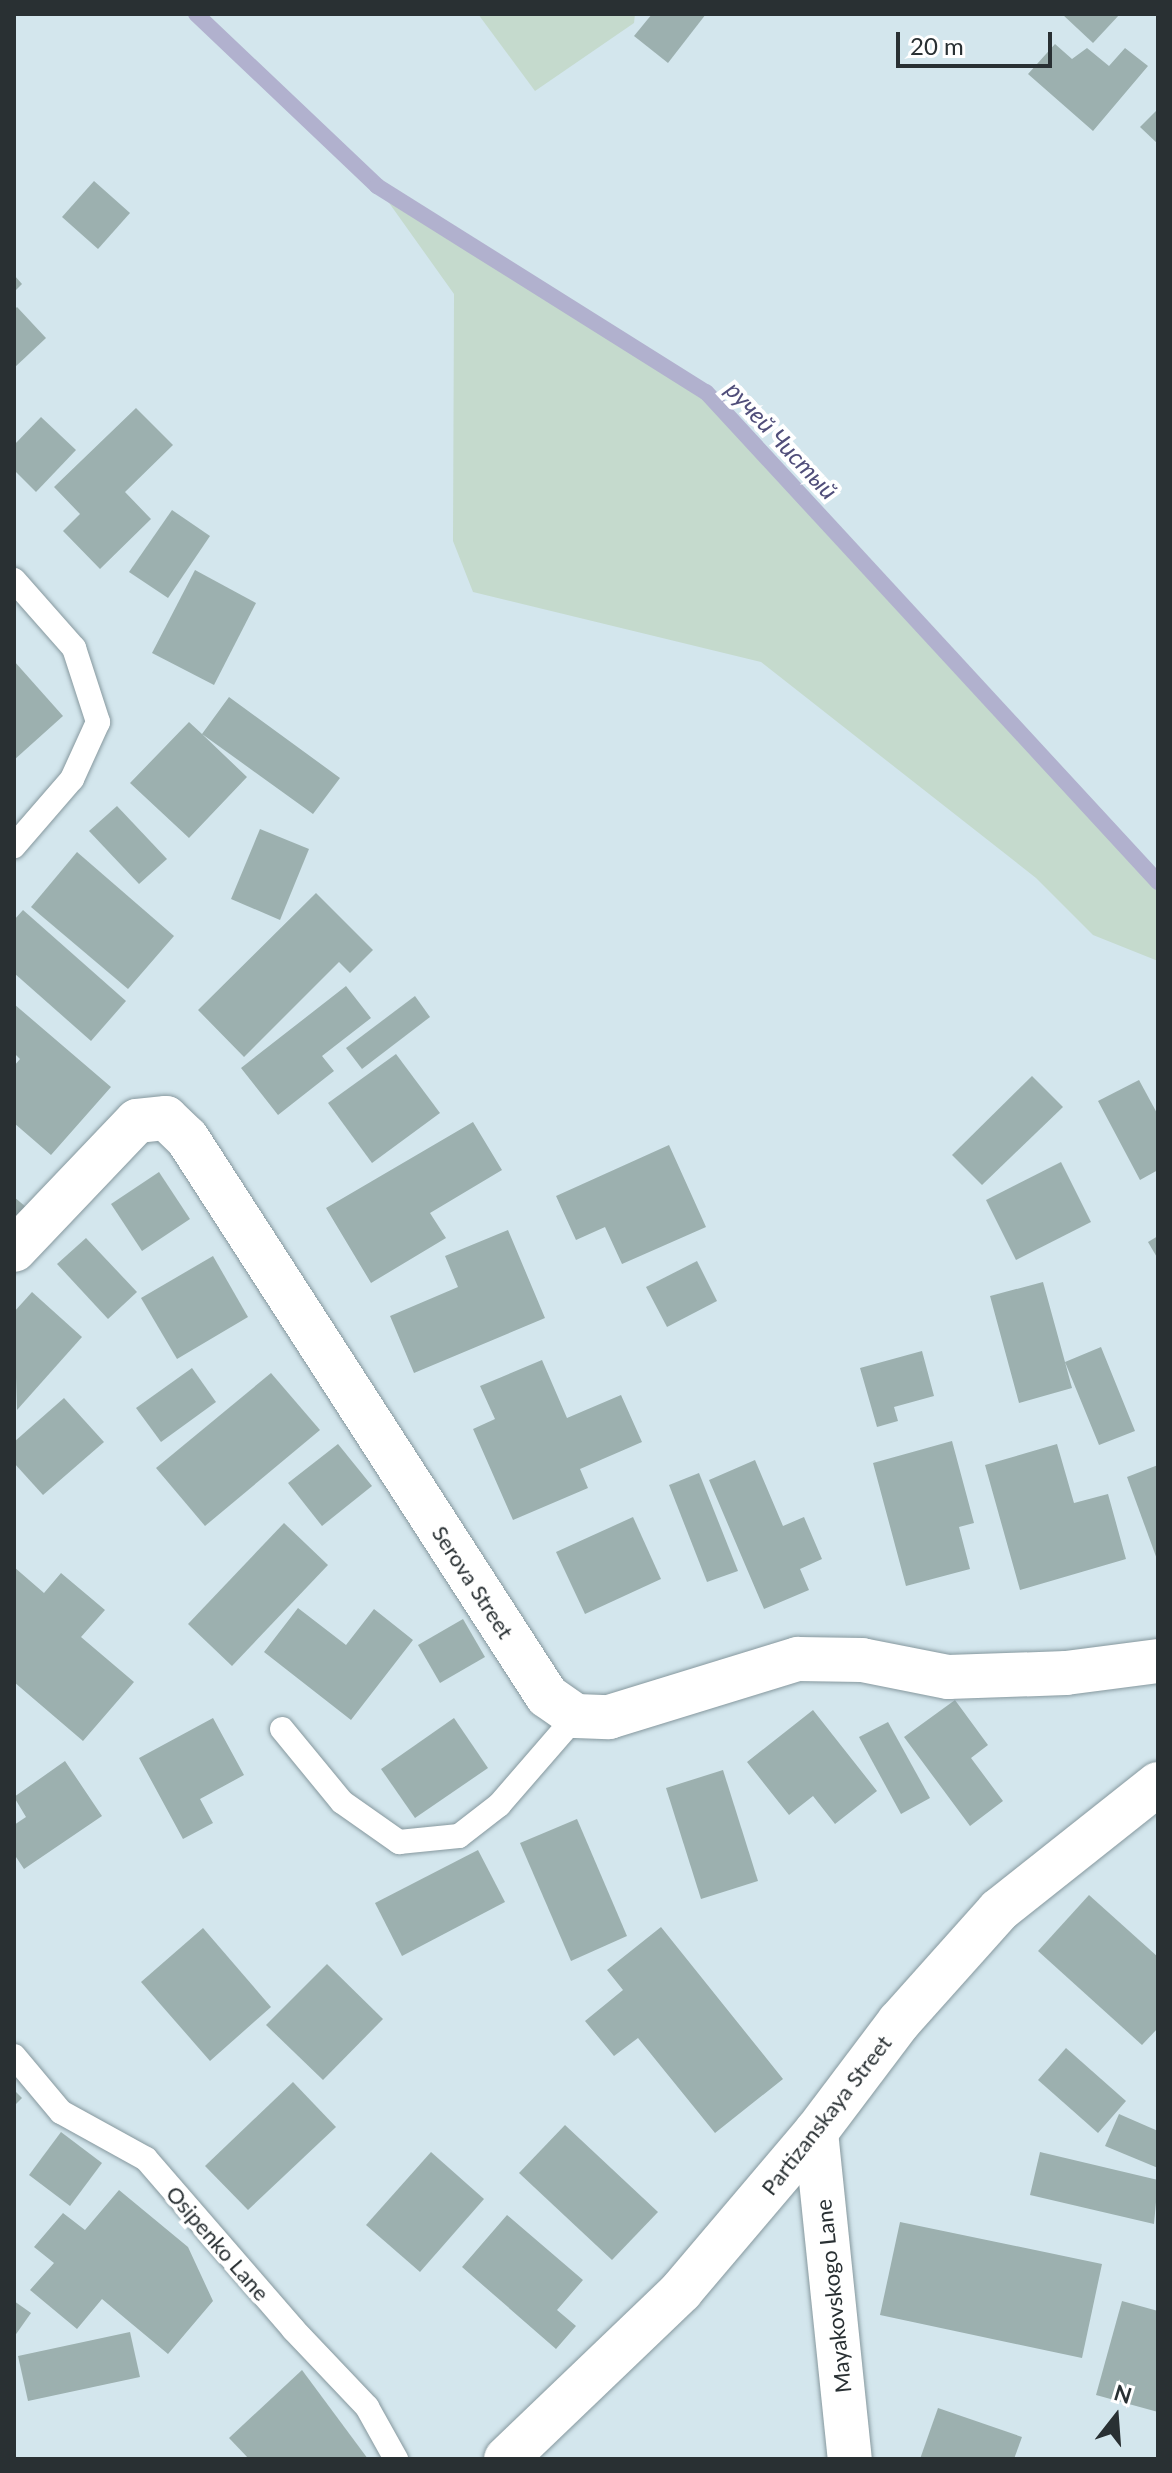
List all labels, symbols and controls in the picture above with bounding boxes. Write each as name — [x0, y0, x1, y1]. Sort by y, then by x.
scale bar — [900, 16, 1056, 66]
text: 20 m — [910, 31, 964, 60]
water label: ручей Чистый — [720, 375, 844, 505]
street label: Serova Street — [427, 1521, 519, 1643]
street label: Partizanskaya Street — [755, 2030, 897, 2200]
street label: Osipenko Lane — [161, 2180, 275, 2306]
street label: Mayakovskogo Lane — [810, 2198, 856, 2394]
north arrow — [1076, 2377, 1156, 2457]
text: N — [1111, 2378, 1135, 2409]

